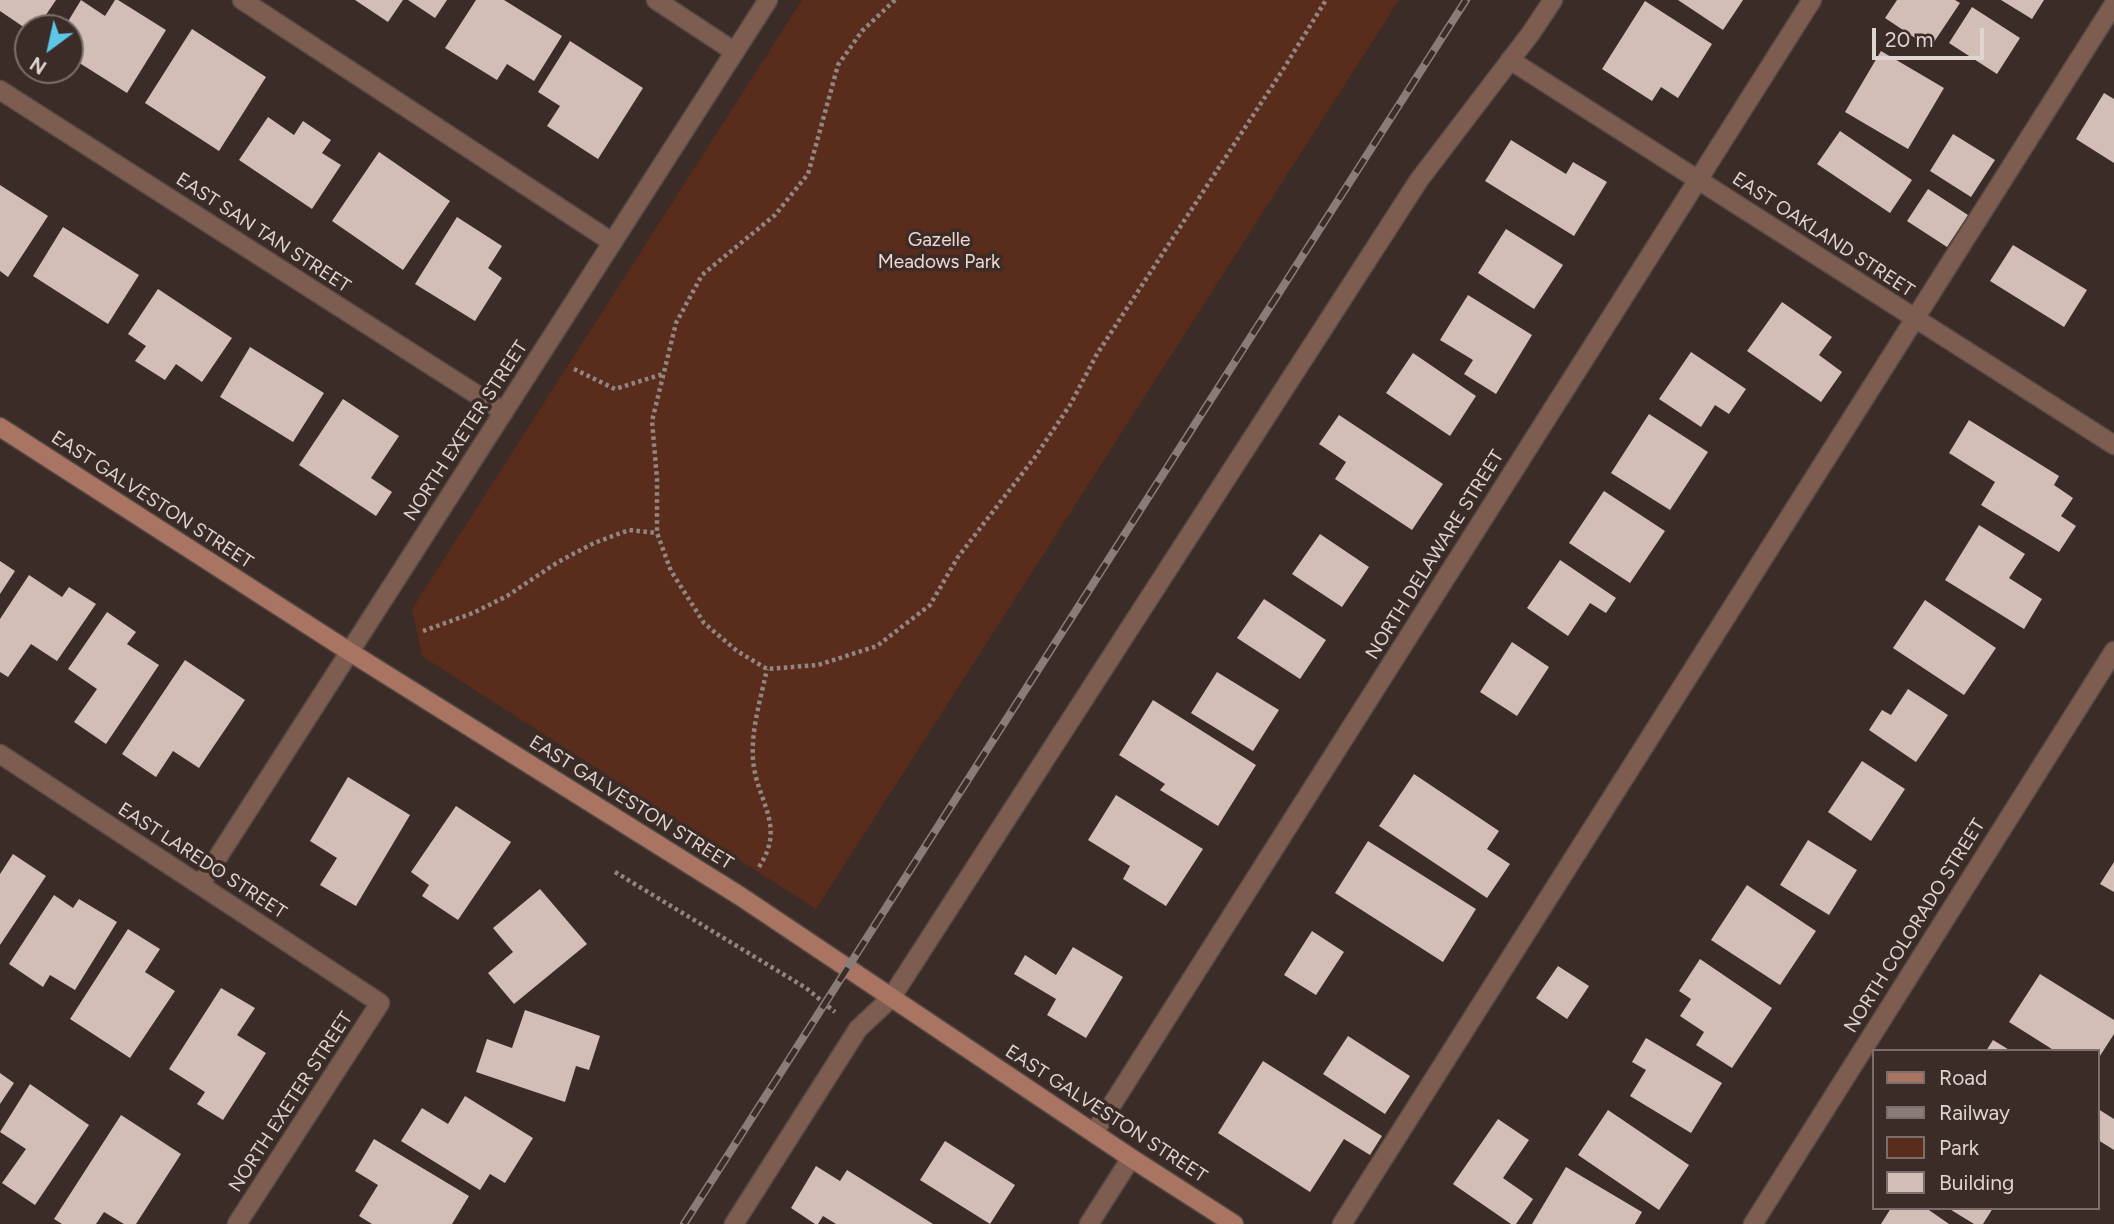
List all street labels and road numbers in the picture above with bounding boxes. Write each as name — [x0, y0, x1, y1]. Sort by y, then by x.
street label: EAST SAN TAN STREET — [172, 168, 354, 298]
street label: EAST OAKLAND STREET — [1728, 168, 1918, 302]
street label: NORTH EXETER STREET — [399, 337, 533, 525]
street label: EAST GALVESTON STREET — [47, 426, 257, 574]
street label: NORTH DELAWARE STREET — [1361, 446, 1509, 664]
street label: EAST GALVESTON STREET — [525, 731, 737, 875]
street label: EAST LAREDO STREET — [113, 798, 291, 924]
street label: NORTH COLORADO STREET — [1840, 815, 1990, 1037]
street label: NORTH EXETER STREET — [224, 1008, 358, 1196]
street label: EAST GALVESTON STREET — [1001, 1040, 1211, 1188]

